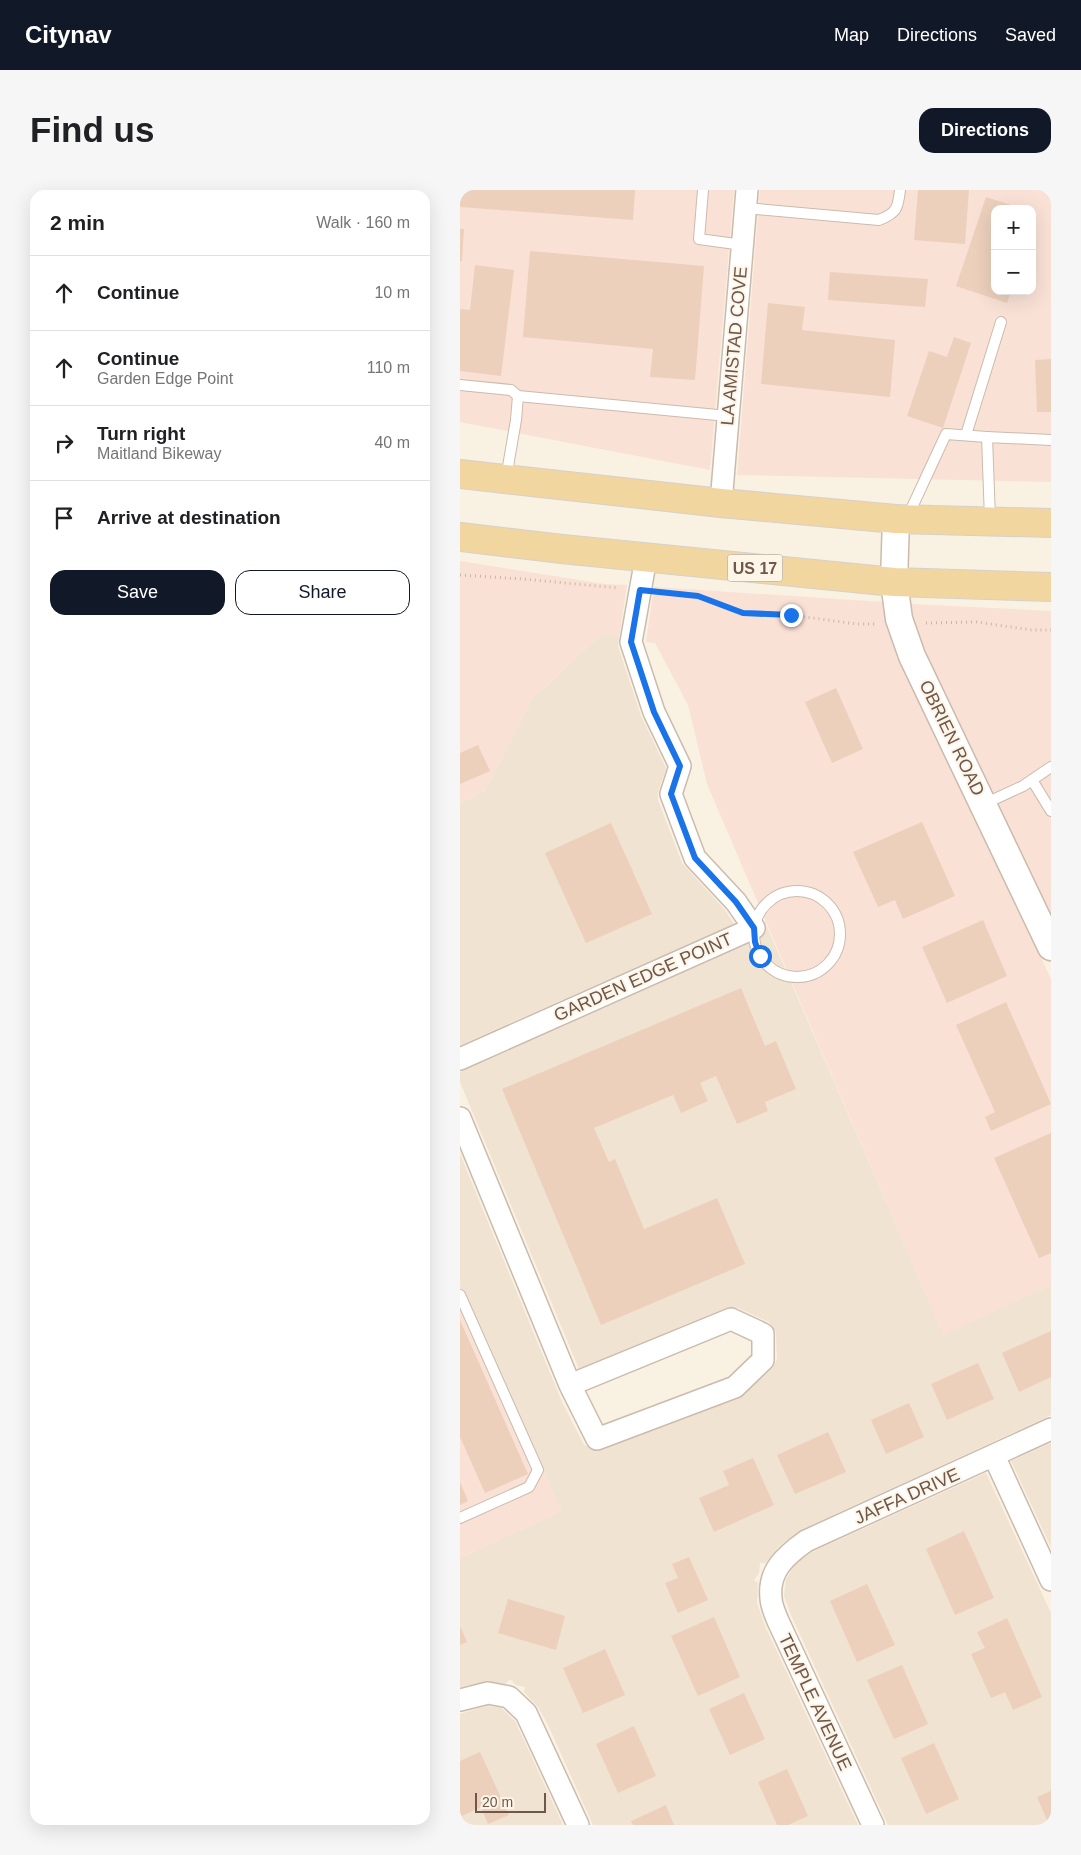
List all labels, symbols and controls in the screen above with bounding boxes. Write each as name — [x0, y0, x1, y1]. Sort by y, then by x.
text: Citynav — [25, 21, 112, 48]
text: Map — [834, 25, 869, 45]
text: Directions — [897, 25, 977, 45]
text: Saved — [1005, 25, 1056, 45]
button: Directions — [919, 108, 1051, 153]
text: Find us — [30, 110, 154, 149]
map controls — [991, 205, 1036, 295]
button: + — [991, 205, 1036, 250]
text: 2 min — [50, 211, 105, 234]
text: Walk · 160 m — [316, 214, 410, 231]
button: − — [991, 250, 1036, 295]
street label: LA AMISTAD COVE — [717, 266, 751, 426]
icon: ahead — [50, 279, 78, 307]
text: Continue — [97, 282, 179, 303]
text: 10 m — [374, 284, 410, 301]
text: Continue — [97, 348, 179, 369]
icon: ahead — [50, 354, 78, 382]
text: 110 m — [367, 359, 410, 376]
text: Garden Edge Point — [97, 370, 233, 387]
text: Turn right — [97, 423, 185, 444]
icon: right — [50, 429, 78, 457]
text: 40 m — [374, 434, 410, 451]
text: Maitland Bikeway — [97, 445, 222, 462]
icon: arrive — [50, 504, 78, 532]
text: Arrive at destination — [97, 507, 281, 528]
road number: US 17 — [728, 554, 782, 582]
button: Save — [50, 570, 225, 615]
button: Share — [235, 570, 410, 615]
route end — [780, 604, 803, 627]
street label: OBRIEN ROAD — [915, 677, 989, 799]
street label: GARDEN EDGE POINT — [551, 929, 735, 1025]
route start — [749, 945, 772, 968]
street label: JAFFA DRIVE — [851, 1464, 963, 1528]
street label: TEMPLE AVENUE — [775, 1630, 855, 1774]
scale bar — [475, 1790, 546, 1813]
text: 20 m — [482, 1794, 513, 1810]

